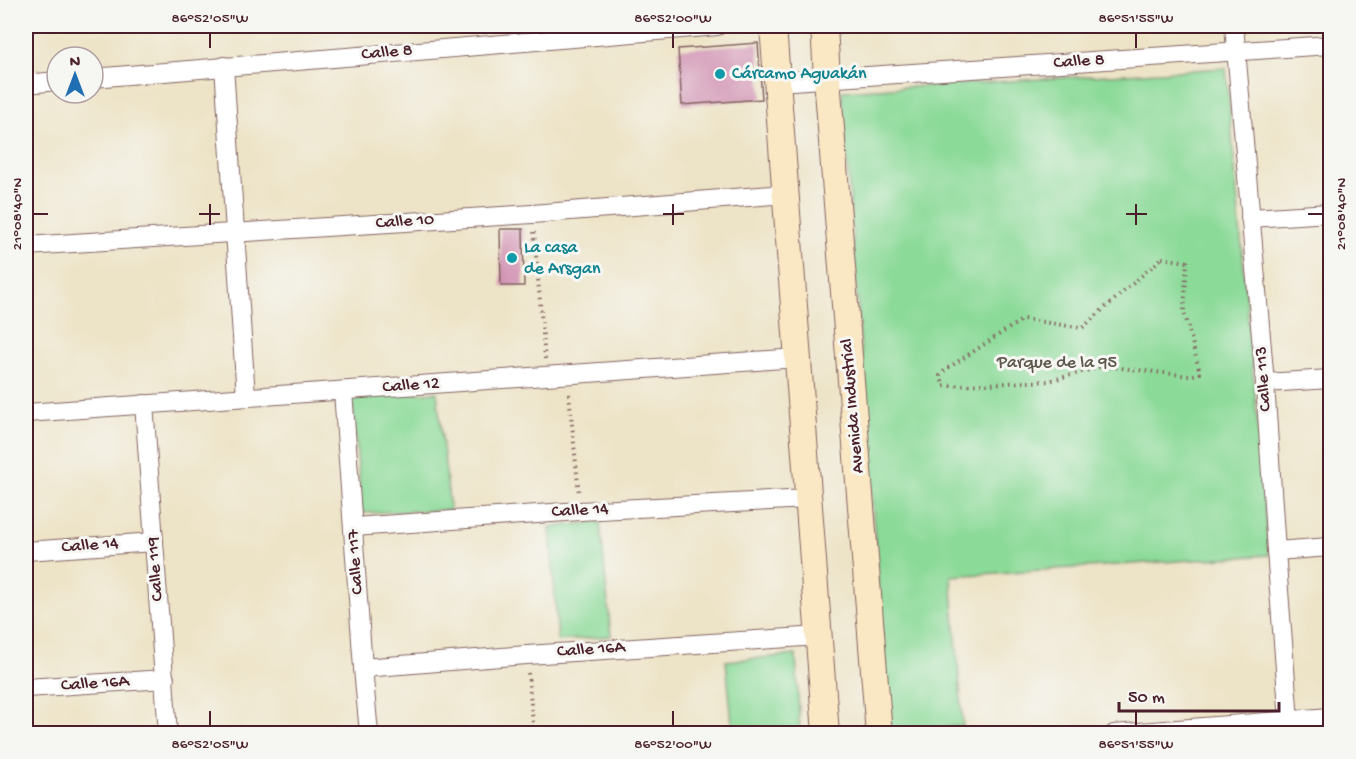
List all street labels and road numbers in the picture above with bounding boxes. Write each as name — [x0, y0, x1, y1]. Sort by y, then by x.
street label: Calle 8 — [361, 40, 414, 66]
street label: Calle 8 — [1053, 50, 1105, 74]
street label: Calle 10 — [375, 209, 435, 235]
street label: Avenida Industrial — [837, 338, 869, 474]
street label: Calle 113 — [1251, 346, 1277, 412]
street label: Calle 12 — [382, 374, 440, 398]
street label: Calle 14 — [551, 499, 610, 523]
street label: Calle 117 — [343, 528, 369, 595]
street label: Calle 14 — [61, 534, 120, 558]
street label: Calle 119 — [143, 536, 169, 602]
street label: Calle 16A — [556, 637, 627, 663]
street label: Calle 16A — [60, 671, 131, 697]

